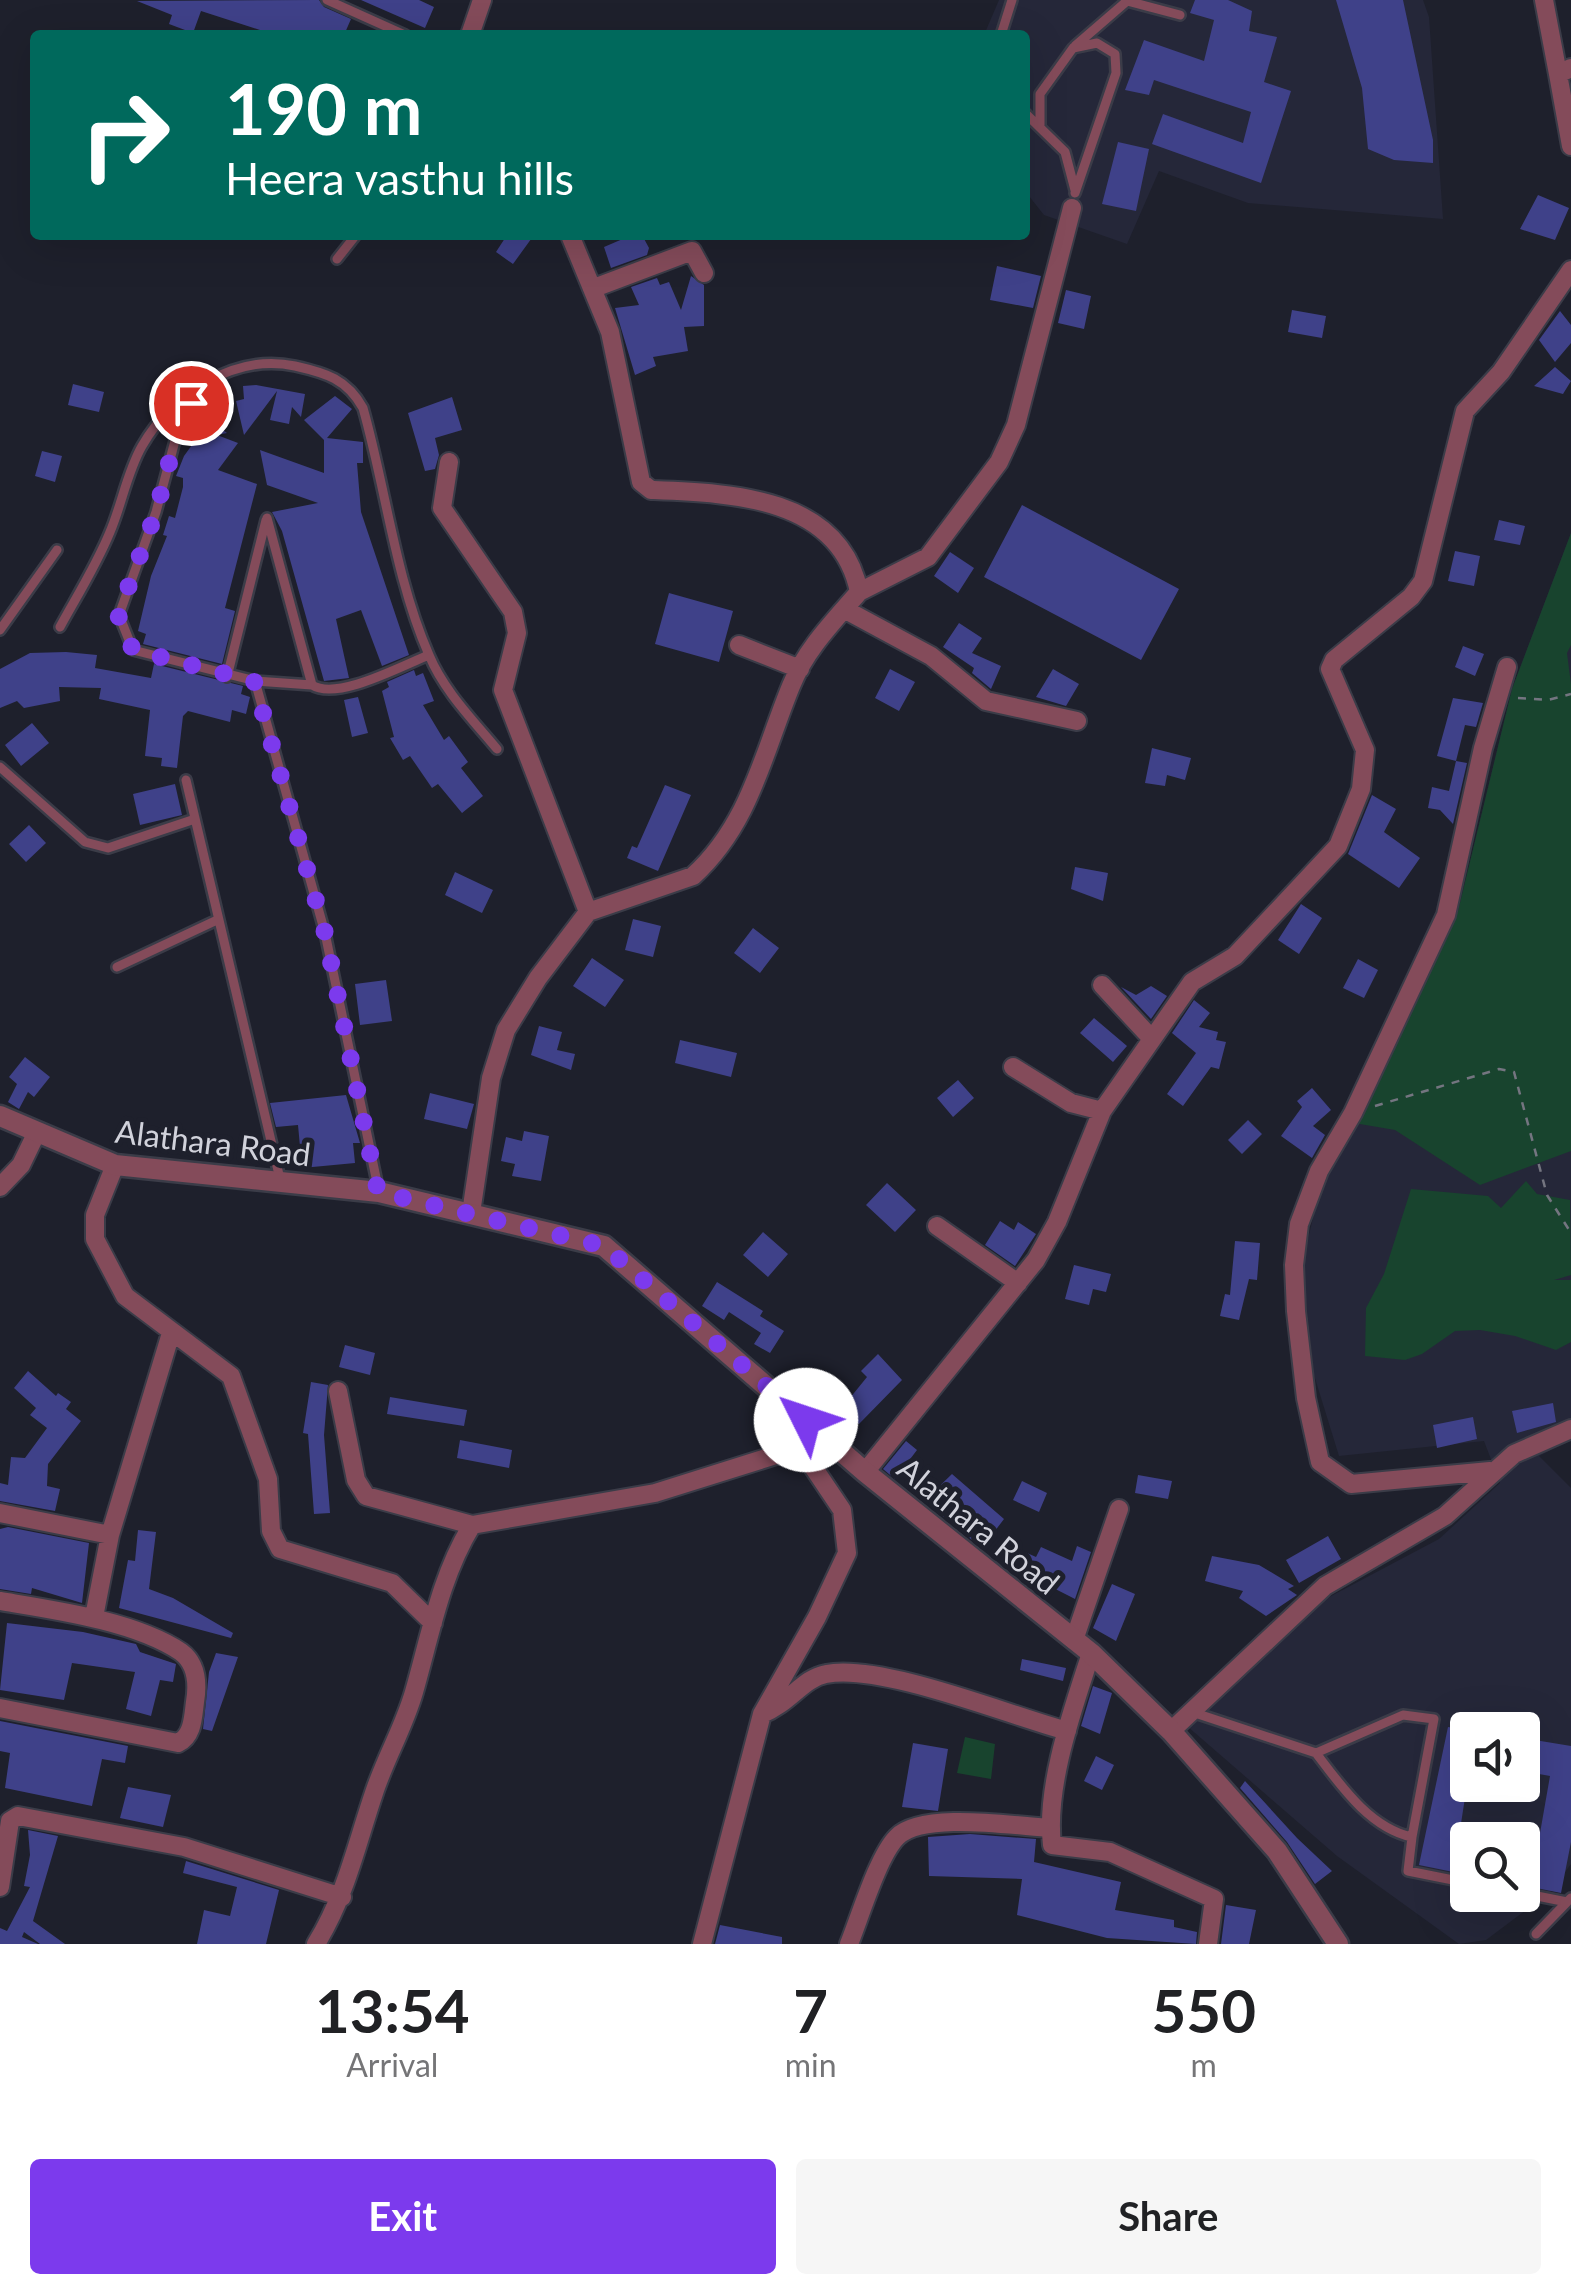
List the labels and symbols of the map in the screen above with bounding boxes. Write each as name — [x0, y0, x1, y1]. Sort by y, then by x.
pin — [149, 361, 234, 446]
street label: Alathara Road — [113, 1111, 313, 1173]
position arrow — [754, 1368, 858, 1472]
street label: Alathara Road — [890, 1448, 1068, 1602]

